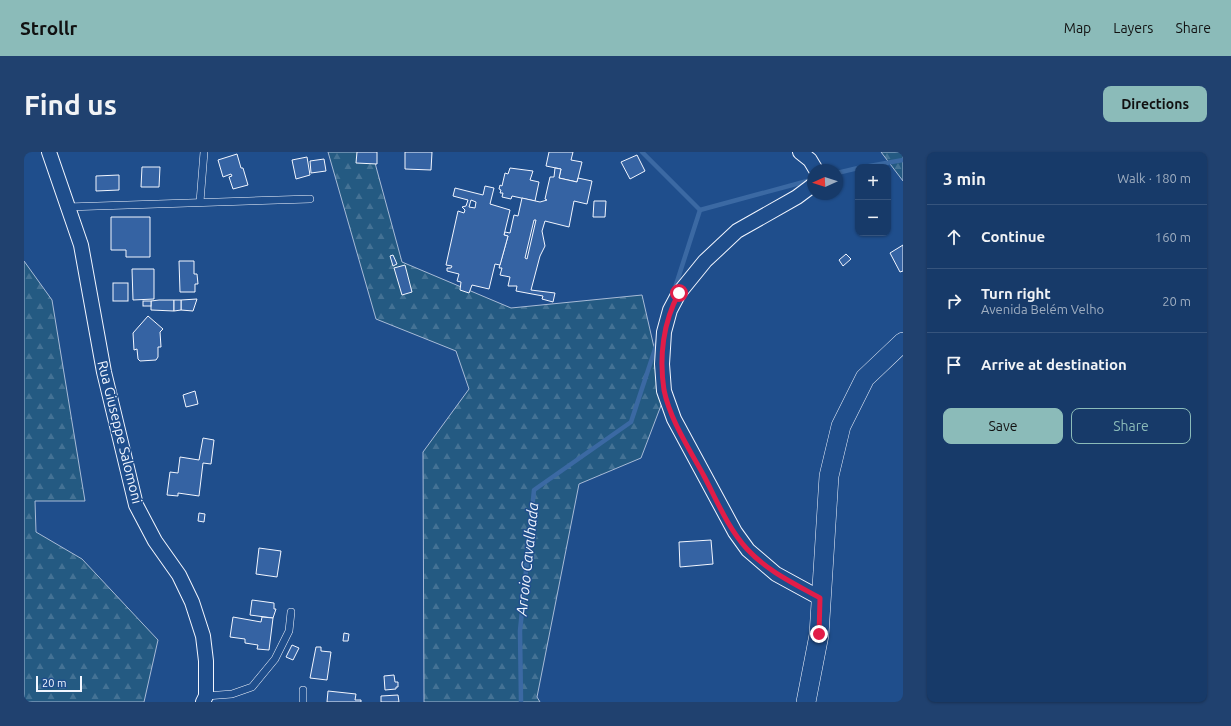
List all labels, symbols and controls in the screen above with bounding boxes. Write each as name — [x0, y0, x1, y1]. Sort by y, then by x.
text: Strollr — [20, 17, 77, 39]
text: Map — [1064, 20, 1091, 36]
text: Layers — [1113, 20, 1153, 36]
text: Share — [1175, 20, 1211, 36]
button: Directions — [1103, 86, 1207, 122]
text: Find us — [24, 89, 117, 120]
north arrow — [807, 164, 843, 200]
map controls — [855, 164, 891, 236]
button: + — [855, 164, 891, 200]
text: 3 min — [943, 169, 986, 188]
text: Walk · 180 m — [1117, 171, 1191, 185]
button: − — [855, 200, 891, 236]
icon: ahead — [943, 226, 965, 248]
text: Continue — [981, 228, 1045, 245]
text: 160 m — [1155, 230, 1191, 244]
route start — [670, 284, 688, 302]
text: Turn right — [981, 285, 1051, 302]
icon: right — [943, 290, 965, 312]
text: 20 m — [1162, 294, 1191, 308]
text: Avenida Belém Velho — [981, 302, 1104, 316]
icon: arrive — [943, 354, 965, 376]
text: Arrive at destination — [981, 356, 1127, 373]
street label: Rua Giuseppe Salomoni — [94, 359, 146, 505]
button: Save — [943, 408, 1063, 444]
button: Share — [1071, 408, 1191, 444]
water label: Arroio Cavalhada — [512, 501, 541, 618]
route end — [810, 625, 828, 643]
scale bar — [36, 674, 82, 693]
text: 20 m — [42, 677, 66, 689]

